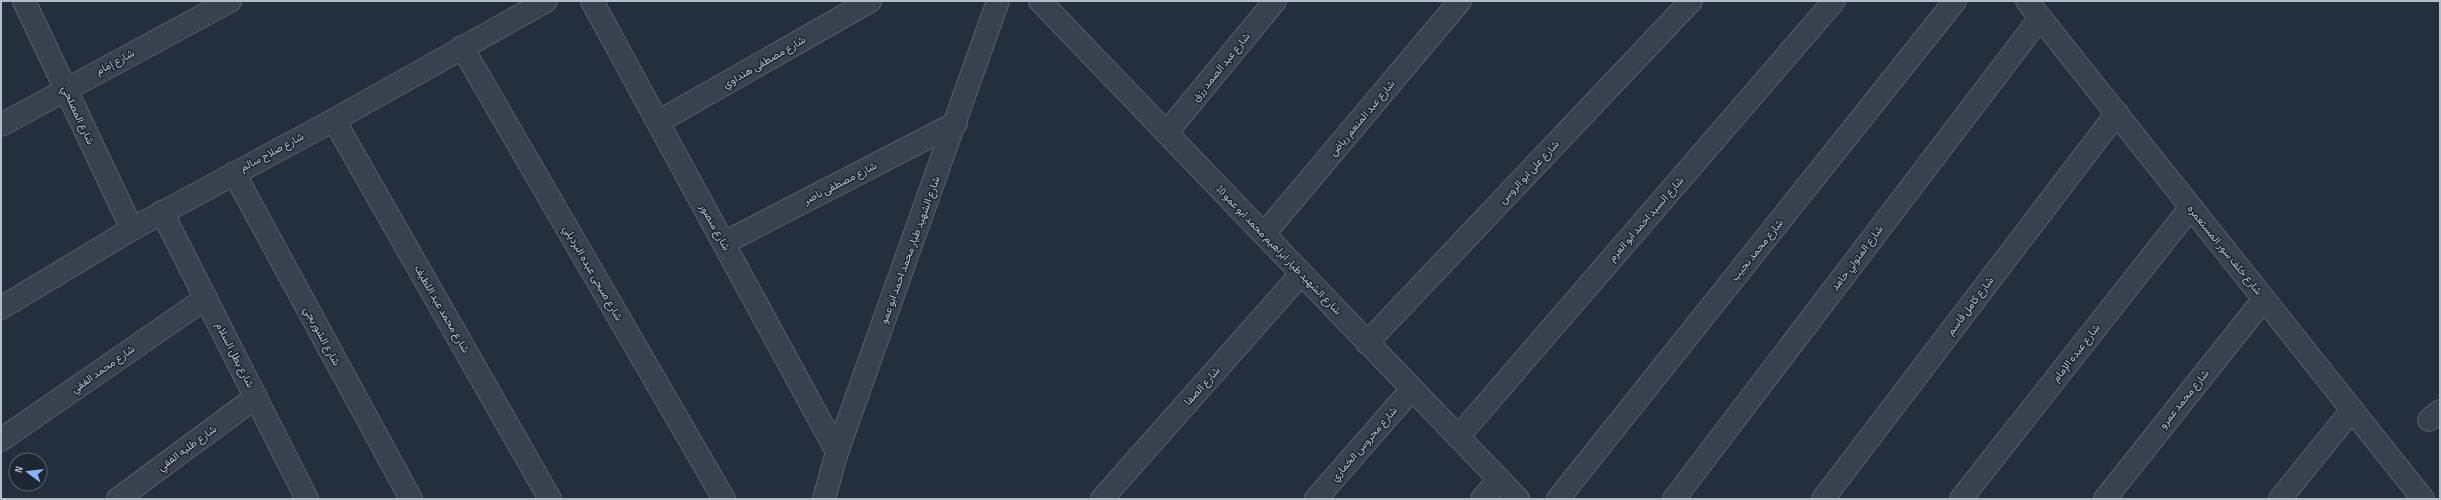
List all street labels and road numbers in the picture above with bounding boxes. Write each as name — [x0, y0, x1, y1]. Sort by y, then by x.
street label: شارع عبد الصمد رزق — [1189, 30, 1254, 105]
street label: شارع مصطفى هنداوي — [720, 33, 809, 94]
street label: شارع إمام — [94, 46, 137, 78]
street label: شارع عبد المنعم رياض — [1326, 77, 1399, 159]
street label: شارع المصلحي — [56, 83, 97, 148]
street label: شارع صلاح سالم — [238, 130, 307, 175]
street label: شارع على ابو الروس — [1496, 137, 1563, 207]
street label: شارع مصطفى ناصر — [800, 159, 880, 208]
street label: شارع السيد احمد ابو العزم — [1605, 173, 1688, 265]
street label: شارع الشهيد طيار محمد احمد ابو عمو — [877, 174, 944, 326]
street label: شارع الشهيد طيار ابراهيم محمد ابو عمو 10 — [1213, 183, 1345, 318]
street label: شارع منصور — [695, 200, 733, 253]
street label: شارع خلف سور المستعمره — [2184, 202, 2266, 299]
street label: شارع محمد نجيب — [1728, 216, 1787, 284]
street label: شارع المتولي حامد — [1828, 222, 1888, 295]
street label: شارع صبحى عبده البرديلي — [558, 223, 626, 325]
street label: شارع محمد عبد اللطيف — [411, 263, 473, 356]
street label: شارع كامل قاسم — [1944, 274, 1997, 339]
street label: شارع الشوربجي — [298, 304, 343, 370]
street label: شارع بطل السلام — [212, 320, 257, 391]
street label: شارع عبده الإمام — [2049, 321, 2104, 385]
street label: شارع محمد الفقي — [69, 342, 139, 398]
street label: شارع الصفا — [1181, 364, 1224, 409]
street label: شارع محمد عمرو — [2156, 367, 2213, 432]
street label: شارع محروس الخماري — [1328, 404, 1403, 486]
street label: شارع طلبه الفقي — [155, 422, 221, 476]

